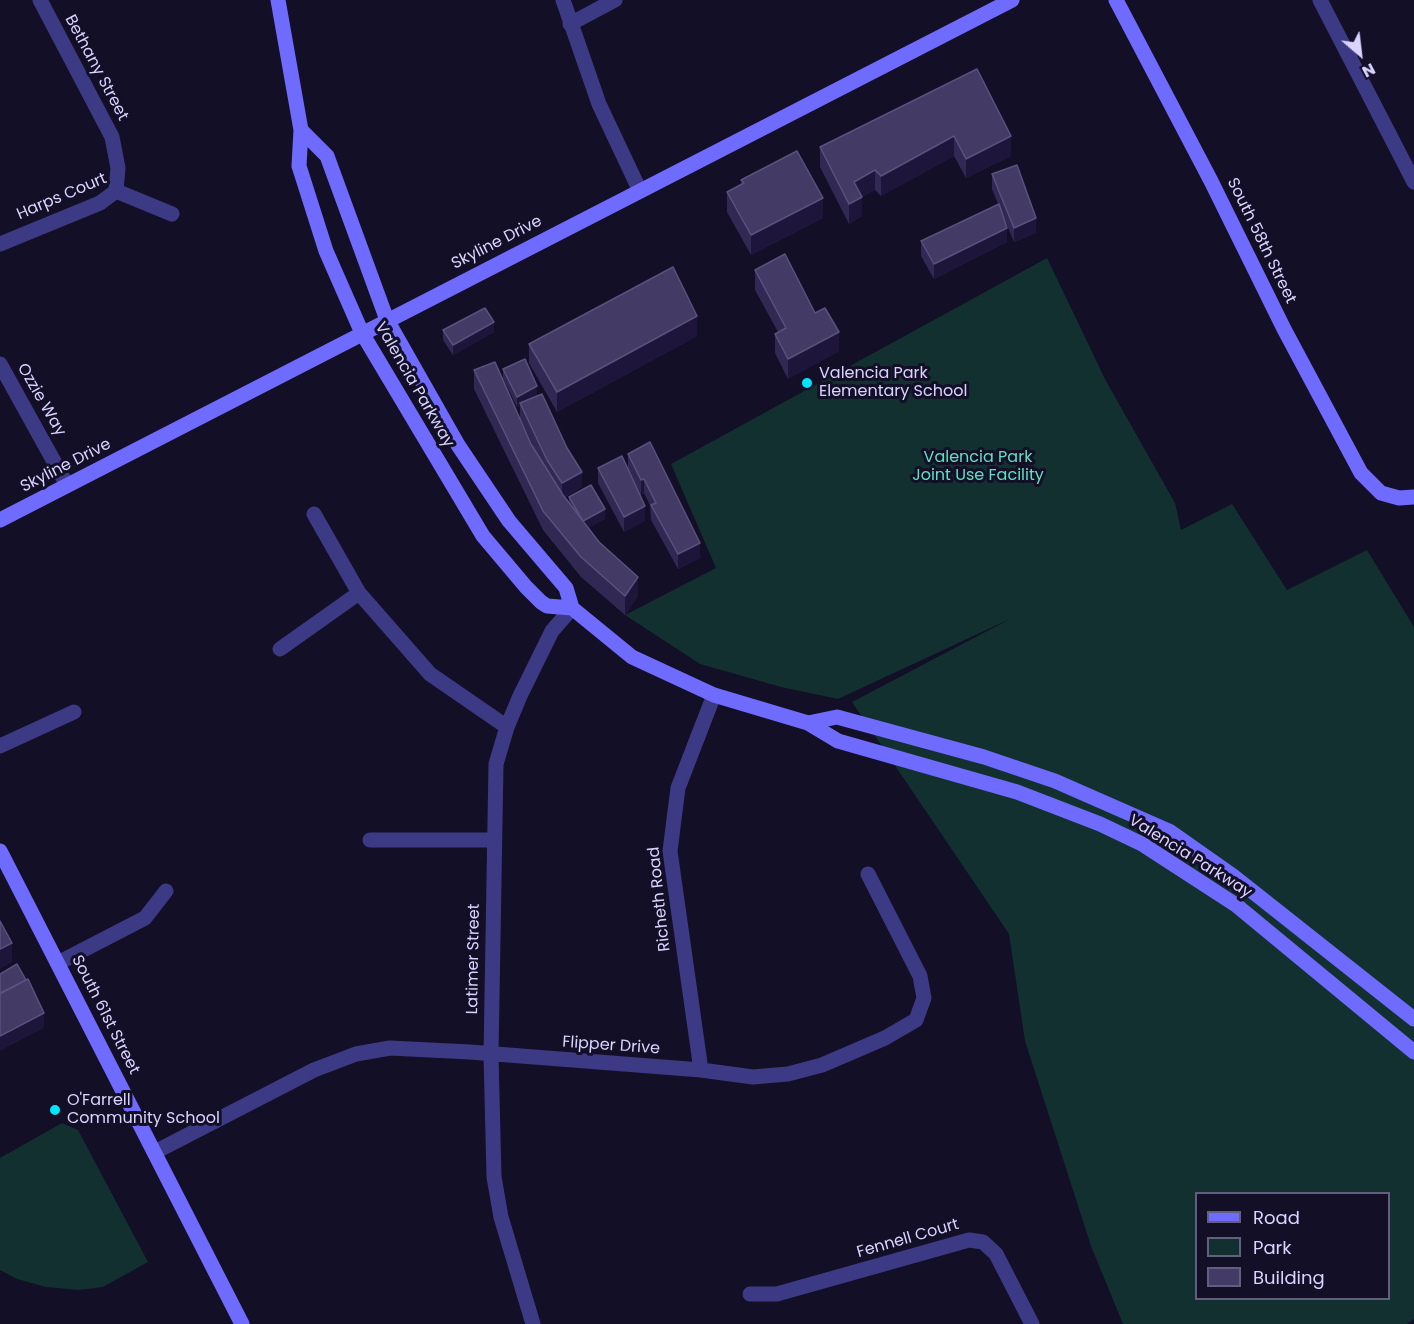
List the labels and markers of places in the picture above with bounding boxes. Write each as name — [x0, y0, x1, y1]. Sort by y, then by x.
place label: Valencia Park Elementary School — [819, 364, 967, 402]
marker: Valencia Park Elementary School — [800, 376, 814, 390]
place label: O'Farrell Community School — [67, 1091, 220, 1129]
marker: O'Farrell Community School — [48, 1103, 62, 1117]

